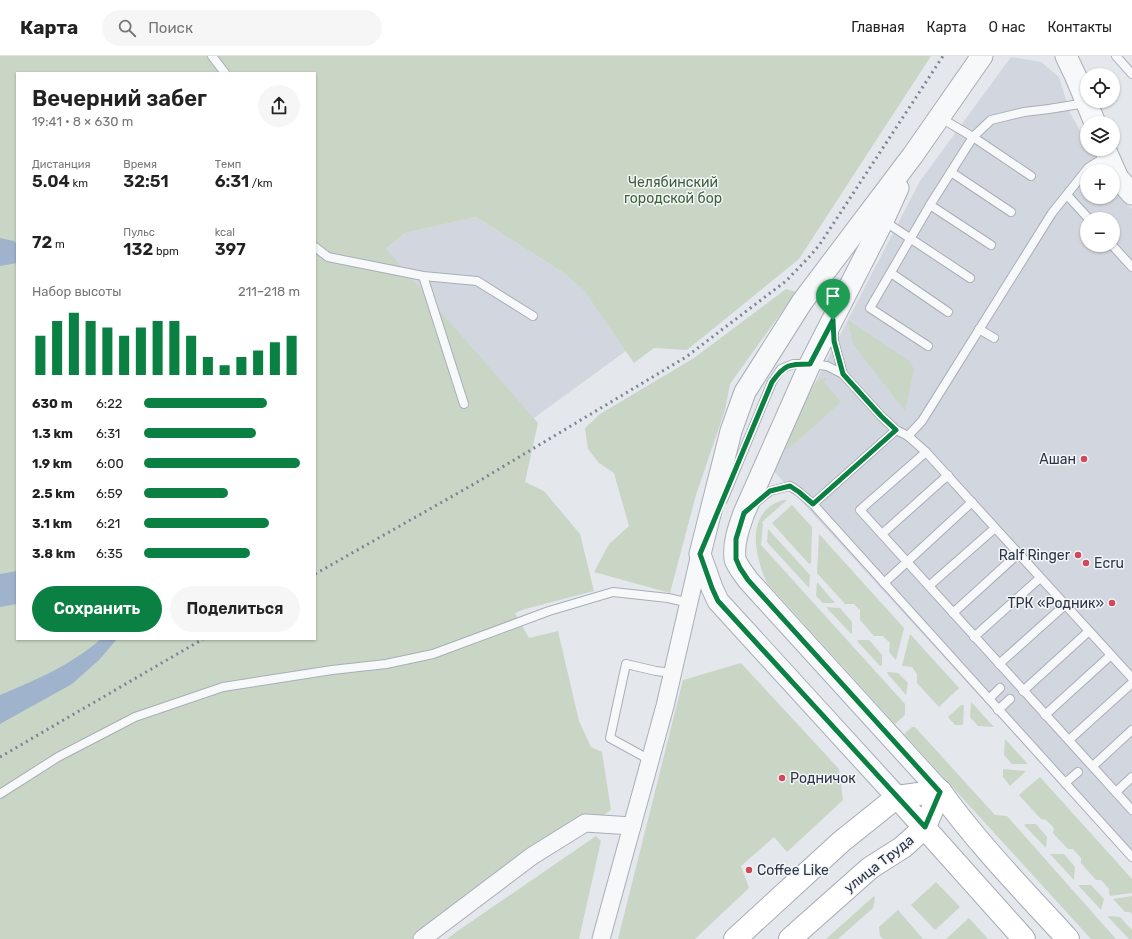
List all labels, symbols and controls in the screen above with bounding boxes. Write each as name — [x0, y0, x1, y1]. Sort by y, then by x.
search box — [102, 10, 382, 46]
text: Карта — [20, 16, 78, 39]
icon: search — [116, 17, 138, 39]
text: Поиск — [148, 19, 193, 37]
text: Главная — [851, 19, 905, 36]
text: Карта — [927, 19, 967, 36]
text: О нас — [989, 19, 1025, 36]
text: Контакты — [1047, 19, 1112, 36]
map controls — [1080, 68, 1120, 252]
button: locate — [1080, 68, 1120, 108]
text: Вечерний забег — [32, 85, 207, 112]
button: share — [258, 85, 300, 127]
text: 19:41 · 8 × 630 m — [32, 114, 133, 129]
button: layers — [1080, 116, 1120, 156]
text: Дистанция — [32, 158, 90, 171]
text: Время — [123, 158, 157, 171]
text: Темп — [215, 158, 241, 171]
button: + — [1080, 164, 1120, 204]
text: 5.04 — [32, 171, 70, 191]
text: 32:51 — [123, 171, 169, 191]
text: 6:31 — [215, 171, 249, 191]
park label: Челябинский городской бор — [624, 174, 722, 207]
text: km — [70, 177, 88, 190]
text: /km — [249, 177, 273, 190]
button: − — [1080, 212, 1120, 252]
text: Пульс — [123, 226, 155, 239]
text: kcal — [215, 226, 235, 239]
text: 72 — [32, 232, 52, 252]
text: m — [52, 238, 65, 251]
text: 132 — [123, 239, 153, 259]
text: 397 — [215, 239, 246, 259]
text: bpm — [153, 245, 179, 258]
pin — [816, 279, 850, 320]
text: Набор высоты — [32, 284, 121, 299]
text: 211–218 m — [238, 284, 300, 299]
icon: arrive — [822, 285, 844, 307]
text: 630 m — [32, 396, 73, 411]
text: 6:22 — [96, 396, 122, 411]
text: 1.3 km — [32, 426, 73, 441]
text: 6:31 — [96, 426, 120, 441]
place label: Ашан — [1039, 451, 1076, 468]
marker: Ашан — [1079, 454, 1089, 464]
text: 1.9 km — [32, 456, 72, 471]
text: 6:00 — [96, 456, 124, 471]
text: 2.5 km — [32, 486, 75, 501]
text: 6:59 — [96, 486, 123, 501]
text: 3.1 km — [32, 516, 72, 531]
text: 6:21 — [96, 516, 120, 531]
text: 3.8 km — [32, 546, 75, 561]
text: 6:35 — [96, 546, 123, 561]
place label: Ralf Ringer — [999, 547, 1071, 564]
marker: Ralf Ringer — [1073, 550, 1083, 560]
place label: Ecru — [1094, 555, 1124, 572]
marker: Ecru — [1081, 558, 1091, 568]
button: Сохранить — [32, 586, 162, 632]
button: Поделиться — [170, 586, 300, 632]
place label: ТРК «Родник» — [1008, 595, 1104, 612]
marker: ТРК «Родник» — [1107, 598, 1117, 608]
place label: Родничок — [790, 770, 856, 787]
marker: Родничок — [777, 773, 787, 783]
street label: улица Труда — [841, 832, 917, 896]
place label: Coffee Like — [757, 862, 829, 879]
marker: Coffee Like — [744, 865, 754, 875]

